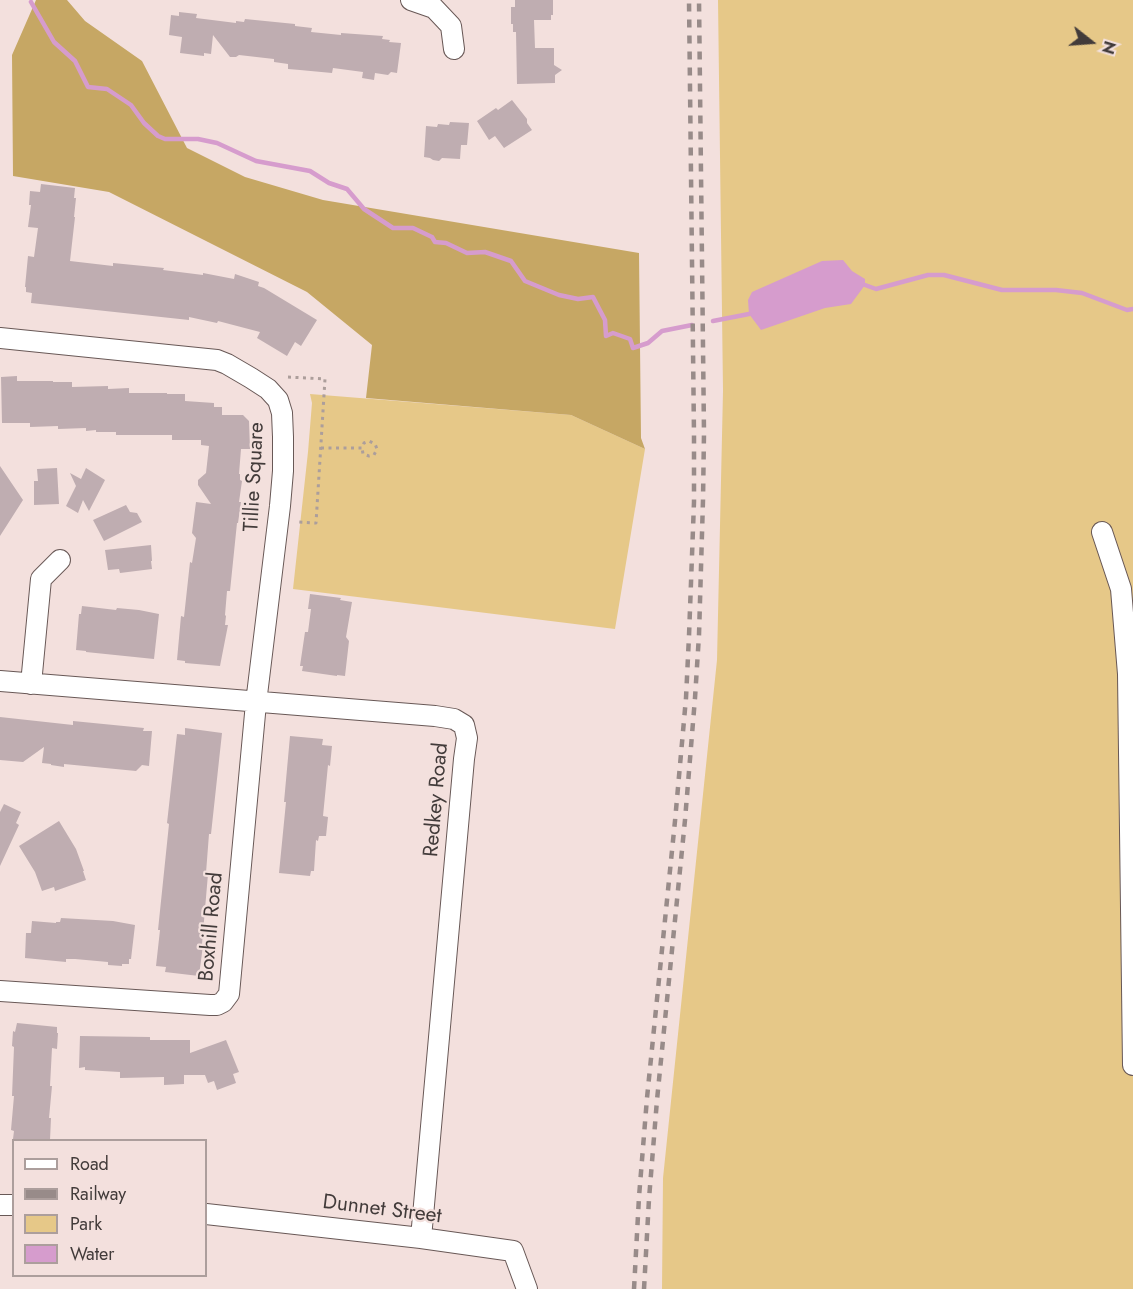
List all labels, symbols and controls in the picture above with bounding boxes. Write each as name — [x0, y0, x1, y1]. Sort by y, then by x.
north arrow — [1061, 12, 1121, 72]
text: N — [1096, 38, 1122, 57]
street label: Tillie Square — [240, 422, 270, 532]
street label: Redkey Road — [419, 742, 455, 858]
street label: Boxhill Road — [195, 871, 229, 983]
legend — [12, 1139, 207, 1277]
text: Road — [70, 1151, 109, 1177]
text: Railway — [70, 1181, 126, 1207]
street label: Dunnet Street — [321, 1190, 443, 1230]
text: Park — [70, 1211, 102, 1237]
text: Water — [70, 1241, 114, 1267]

